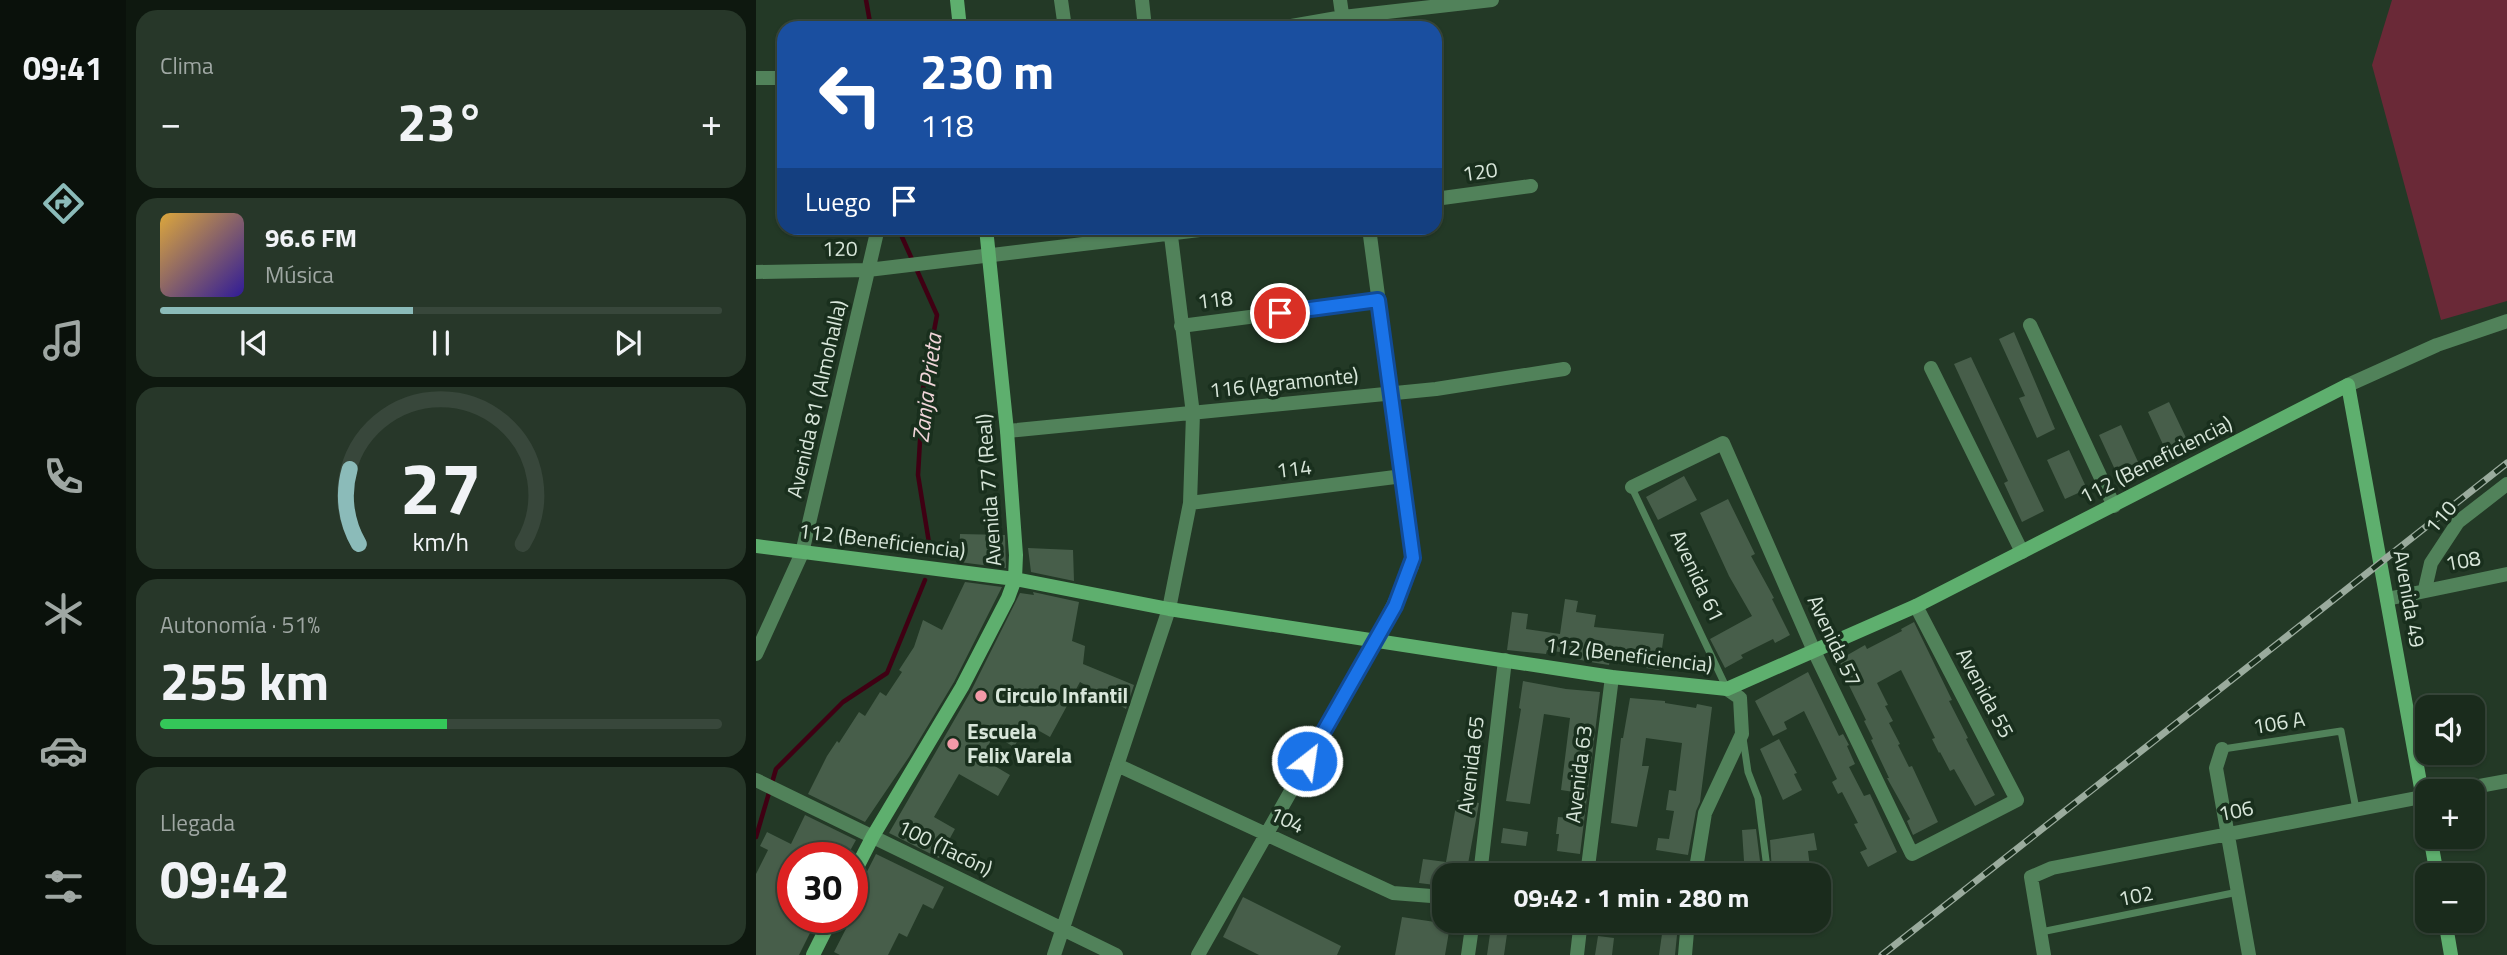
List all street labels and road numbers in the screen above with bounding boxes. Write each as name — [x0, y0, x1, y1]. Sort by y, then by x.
street label: 120 — [1460, 153, 1500, 189]
street label: 120 — [822, 232, 858, 264]
street label: 118 — [1195, 281, 1235, 317]
street label: Avenida 81 (Almohalla) — [778, 297, 854, 501]
street label: 116 (Agramonte) — [1208, 358, 1360, 406]
street label: 112 (Beneficiencia) — [2073, 407, 2238, 511]
street label: Avenida 77 (Real) — [967, 413, 1009, 567]
street label: 114 — [1274, 450, 1313, 486]
street label: 110 — [2417, 493, 2464, 540]
street label: 112 (Beneficiencia) — [797, 514, 967, 566]
street label: Avenida 61 — [1663, 524, 1733, 627]
street label: 108 — [2443, 541, 2483, 579]
street label: Avenida 49 — [2386, 548, 2434, 650]
street label: Avenida 57 — [1800, 589, 1870, 692]
street label: 112 (Beneficiencia) — [1544, 628, 1714, 680]
street label: Avenida 55 — [1949, 642, 2023, 743]
street label: 106 A — [2250, 702, 2308, 742]
street label: Avenida 65 — [1448, 714, 1492, 816]
street label: Avenida 63 — [1556, 723, 1600, 825]
street label: 106 — [2215, 791, 2256, 829]
street label: 104 — [1265, 797, 1310, 841]
street label: 100 (Tacón) — [893, 810, 998, 884]
street label: 102 — [2115, 876, 2156, 914]

